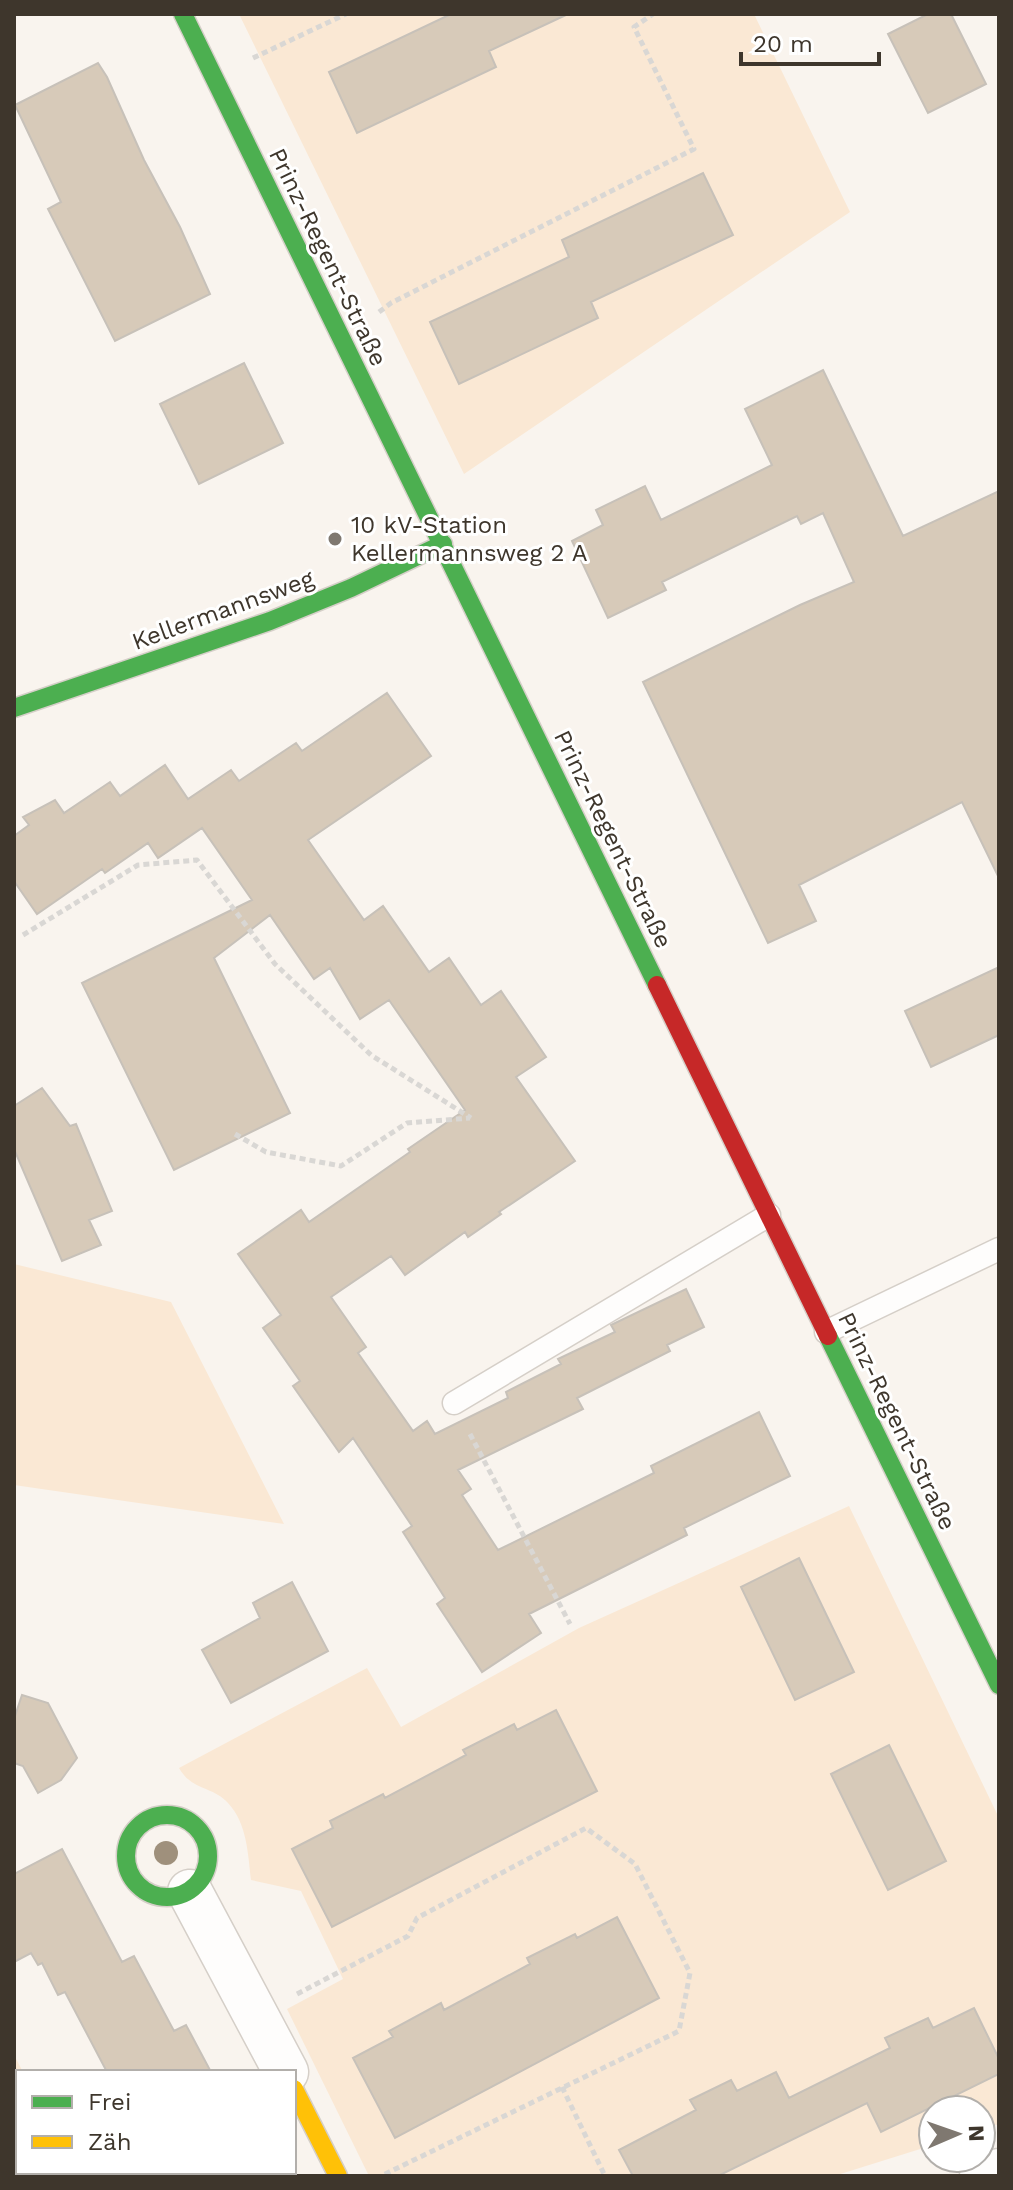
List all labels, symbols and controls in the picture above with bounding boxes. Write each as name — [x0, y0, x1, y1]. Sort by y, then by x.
scale bar — [741, 16, 879, 66]
text: 20 m — [753, 30, 813, 58]
street label: Prinz-Regent-Straße — [263, 143, 393, 371]
place label: 10 kV-Station Kellermannsweg 2 A — [351, 511, 588, 567]
marker: 10 kV-Station Kellermannsweg 2 A — [326, 530, 344, 548]
street label: Kellermannsweg — [128, 564, 318, 656]
street label: Prinz-Regent-Straße — [548, 725, 678, 953]
street label: Prinz-Regent-Straße — [832, 1307, 962, 1535]
legend — [16, 2070, 296, 2174]
text: Frei — [88, 2088, 131, 2116]
north arrow — [917, 2094, 997, 2174]
text: N — [964, 2125, 989, 2142]
text: Zäh — [88, 2128, 132, 2156]

